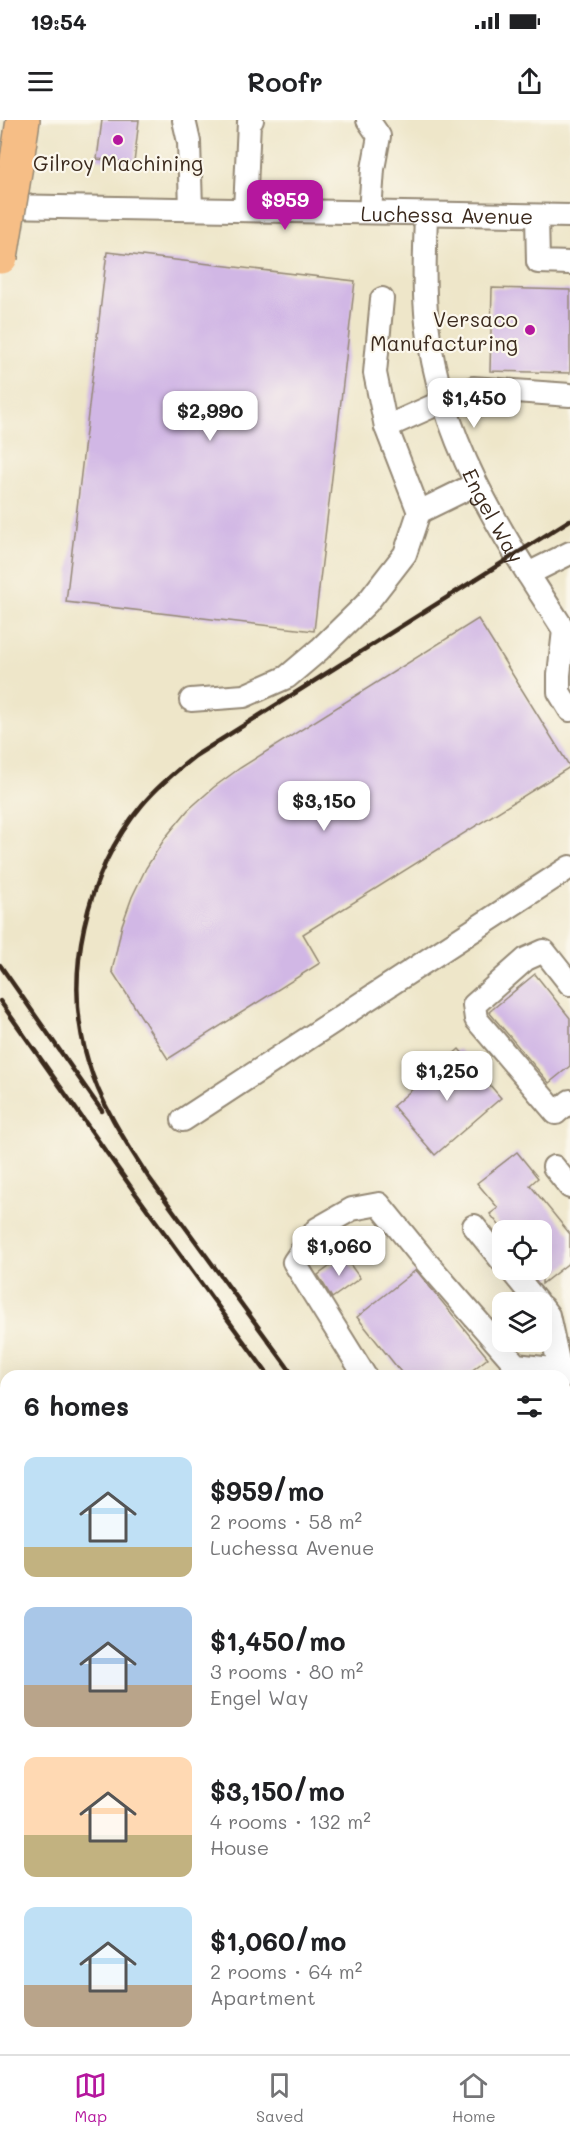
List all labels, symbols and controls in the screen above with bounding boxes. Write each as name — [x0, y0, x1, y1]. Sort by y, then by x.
text: 19:54 — [30, 7, 87, 36]
text: Roofr — [247, 64, 323, 99]
icon: menu — [24, 65, 57, 98]
icon: share — [513, 65, 546, 98]
marker: Gilroy Machining — [111, 133, 125, 147]
place label: Gilroy Machining — [33, 149, 203, 176]
pin: $959 — [249, 180, 321, 231]
text: $959 — [261, 186, 309, 212]
street label: Luchessa Avenue — [360, 199, 534, 229]
place label: Versaco Manufacturing — [370, 305, 518, 356]
marker: Versaco Manufacturing — [523, 323, 537, 337]
pin: $1,450 — [425, 378, 523, 429]
text: $1,450 — [442, 384, 506, 410]
pin: $2,990 — [161, 391, 259, 442]
text: $2,990 — [177, 397, 243, 423]
street label: Engel Way — [457, 464, 531, 567]
pin: $3,150 — [275, 781, 373, 832]
text: $3,150 — [292, 787, 356, 813]
pin: $1,250 — [398, 1051, 496, 1102]
text: $1,250 — [415, 1057, 479, 1083]
map controls — [492, 1220, 552, 1352]
button: locate — [492, 1220, 552, 1280]
pin: $1,060 — [290, 1226, 388, 1277]
text: $1,060 — [306, 1232, 372, 1258]
button: layers — [492, 1292, 552, 1352]
text: 6 homes — [24, 1389, 129, 1423]
icon: filters — [513, 1390, 546, 1423]
text: $959/mo — [210, 1474, 324, 1508]
icon: home — [72, 1481, 144, 1553]
text: 2 rooms · 58 m² — [210, 1508, 362, 1534]
text: Luchessa Avenue — [210, 1534, 374, 1560]
text: $1,450/mo — [210, 1624, 346, 1658]
icon: home — [72, 1631, 144, 1703]
text: 3 rooms · 80 m² — [210, 1658, 363, 1684]
text: Engel Way — [210, 1684, 308, 1710]
text: $3,150/mo — [210, 1774, 345, 1808]
icon: home — [72, 1781, 144, 1853]
text: 4 rooms · 132 m² — [210, 1808, 371, 1834]
text: House — [210, 1834, 269, 1860]
text: $1,060/mo — [210, 1924, 346, 1958]
icon: home — [72, 1931, 144, 2003]
text: 2 rooms · 64 m² — [210, 1958, 362, 1984]
text: Apartment — [210, 1984, 316, 2010]
tab: Map — [74, 2069, 107, 2126]
tab: Saved — [256, 2069, 303, 2126]
tab: Home — [452, 2069, 496, 2126]

